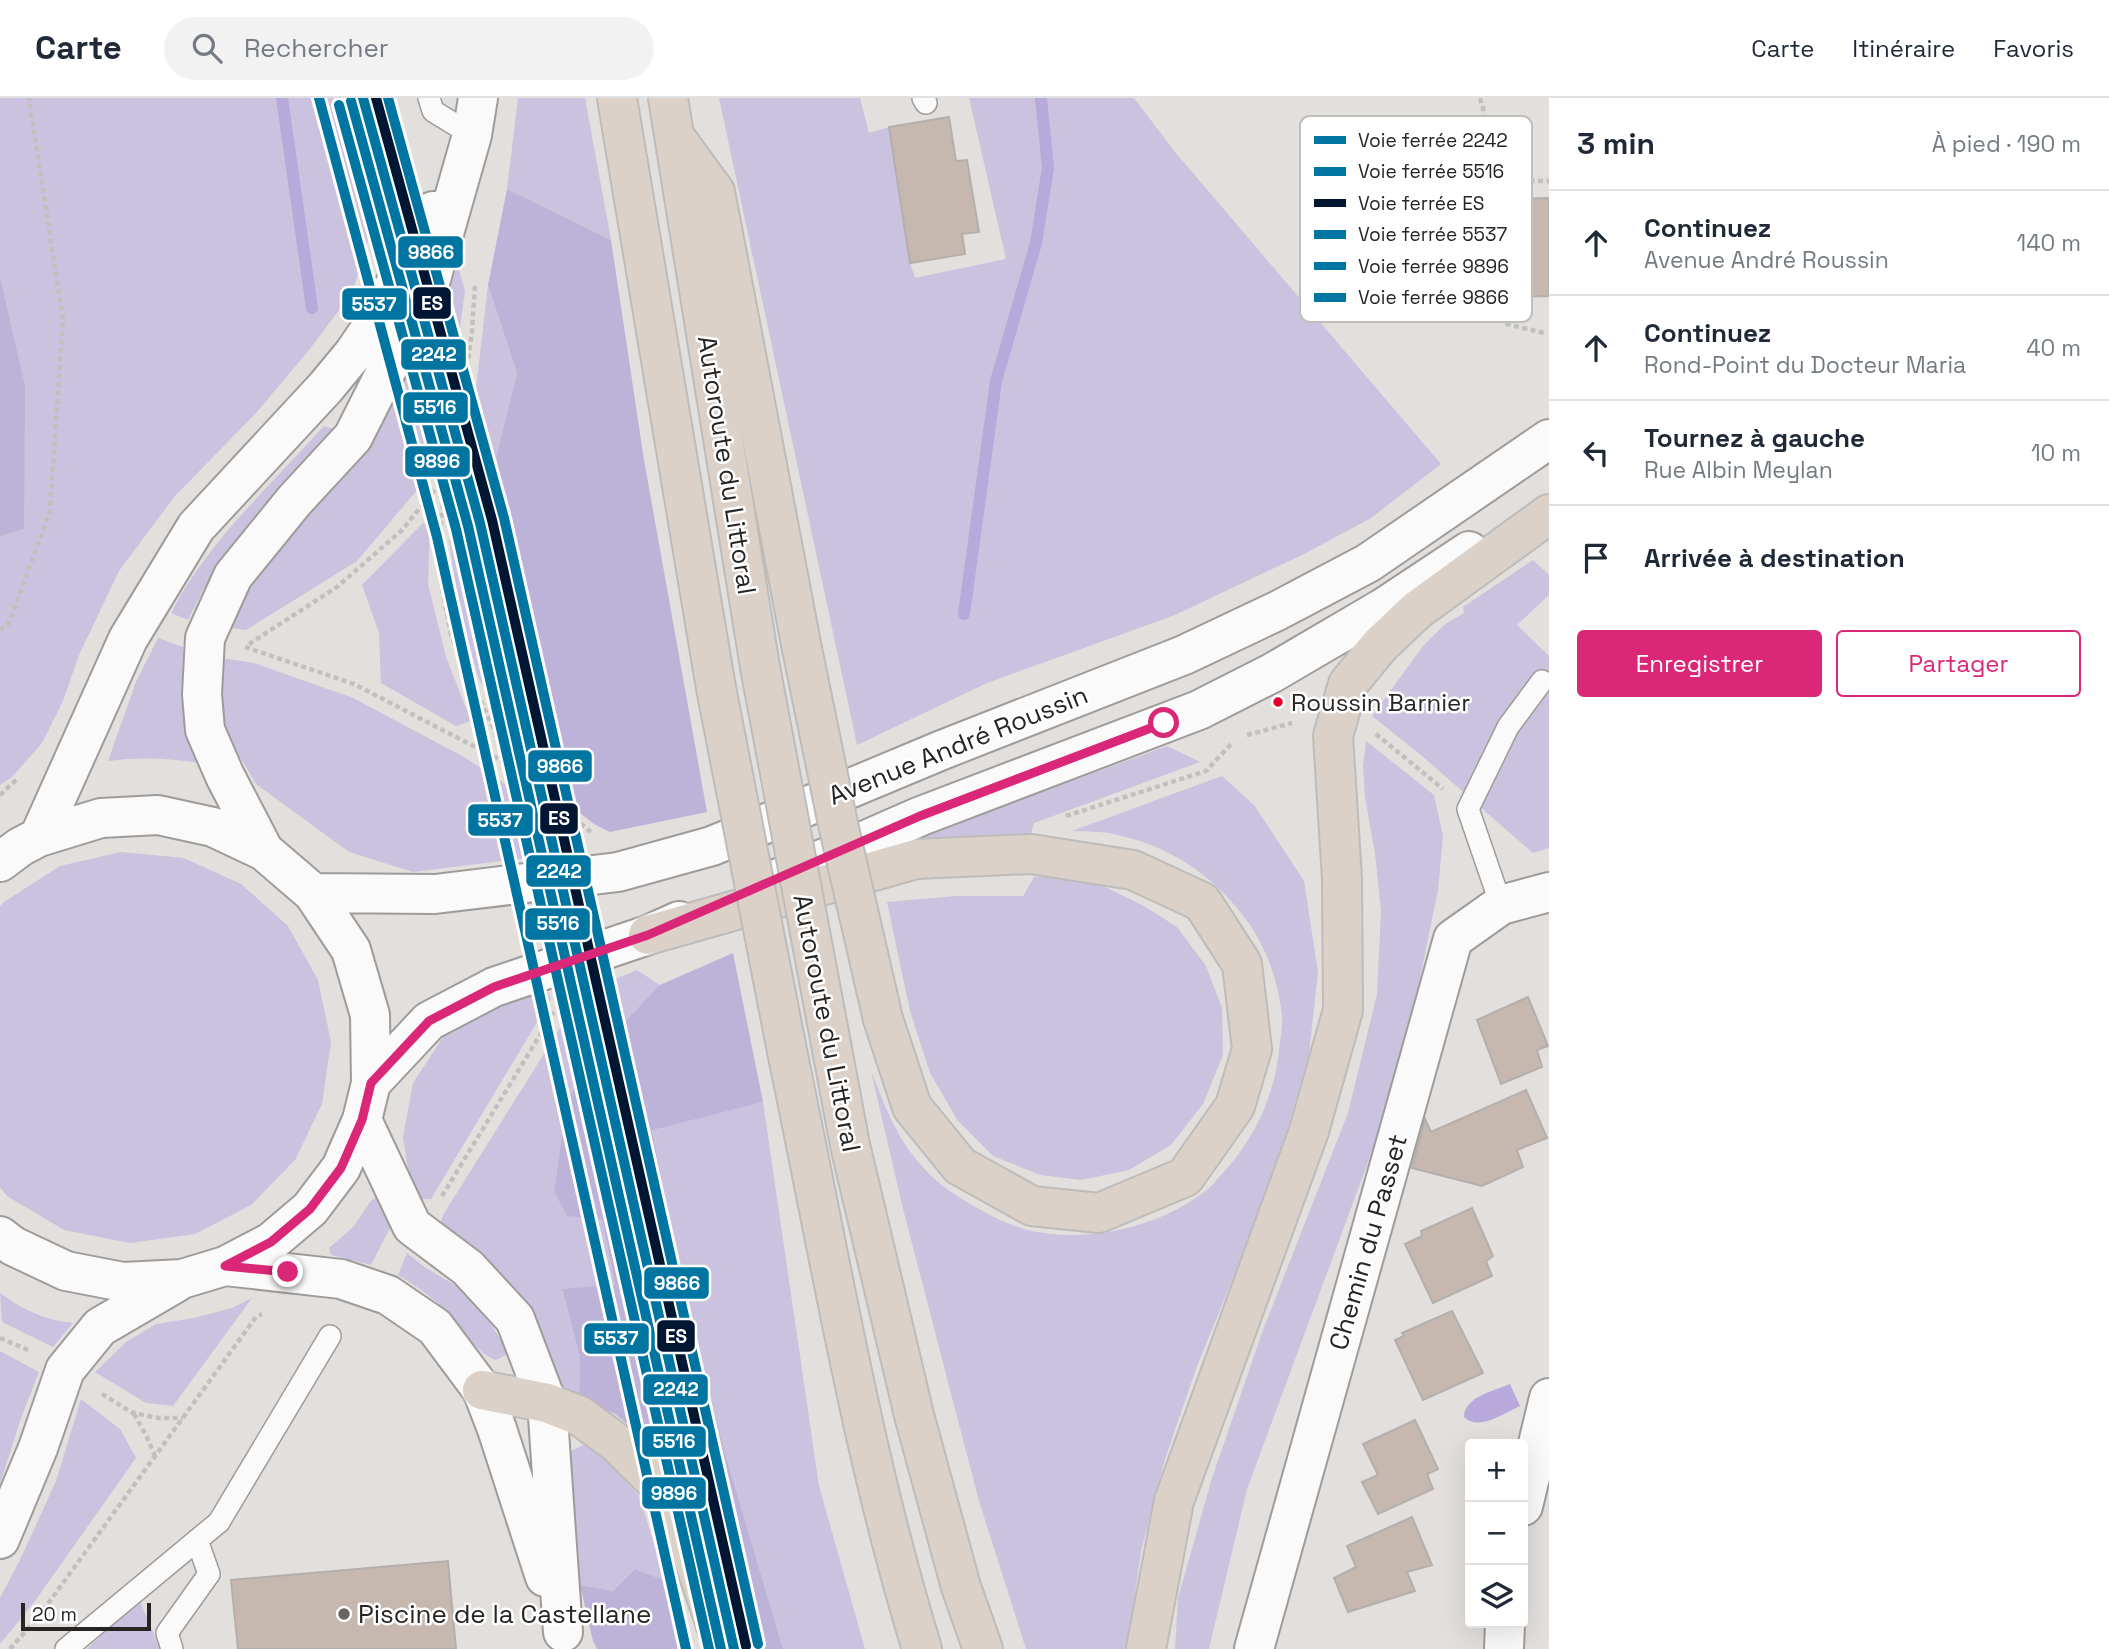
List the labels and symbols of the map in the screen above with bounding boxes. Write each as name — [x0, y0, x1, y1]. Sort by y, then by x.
legend — [1300, 116, 1532, 322]
text: Voie ferrée 2242 — [1358, 128, 1508, 153]
text: Voie ferrée 5516 — [1358, 159, 1504, 184]
text: Voie ferrée ES — [1358, 191, 1485, 216]
text: Voie ferrée 5537 — [1358, 222, 1507, 247]
line badge: 9866 — [397, 235, 464, 269]
text: 9866 — [408, 240, 454, 265]
text: Voie ferrée 9896 — [1358, 254, 1509, 279]
text: Voie ferrée 9866 — [1358, 285, 1509, 310]
line badge: ES — [412, 286, 452, 320]
line badge: 5537 — [341, 287, 408, 321]
text: ES — [421, 291, 443, 316]
text: 5537 — [352, 292, 397, 317]
street label: Autoroute du Littoral — [690, 333, 764, 597]
line badge: 2242 — [400, 338, 467, 371]
text: 2242 — [411, 342, 457, 367]
line badge: 5516 — [402, 391, 469, 424]
text: 5516 — [414, 395, 456, 420]
line badge: 9896 — [404, 445, 471, 478]
text: 9896 — [414, 449, 460, 474]
street label: Avenue André Roussin — [823, 677, 1093, 813]
place label: Roussin Barnier — [1291, 687, 1470, 718]
marker: Roussin Barnier — [1271, 695, 1285, 709]
route start — [1148, 707, 1179, 738]
line badge: 9866 — [527, 749, 593, 783]
text: 9866 — [537, 754, 583, 779]
line badge: ES — [539, 802, 579, 835]
line badge: 5537 — [467, 803, 534, 837]
text: ES — [548, 806, 570, 831]
text: 5537 — [478, 808, 523, 833]
line badge: 2242 — [525, 854, 592, 888]
text: 2242 — [536, 859, 582, 884]
street label: Autoroute du Littoral — [785, 891, 869, 1155]
line badge: 5516 — [524, 907, 591, 941]
text: 5516 — [537, 911, 579, 936]
street label: Chemin du Passet — [1321, 1130, 1415, 1354]
route end — [272, 1256, 303, 1287]
line badge: 9866 — [643, 1266, 710, 1300]
text: 9866 — [654, 1271, 700, 1296]
line badge: ES — [656, 1319, 696, 1353]
line badge: 5537 — [583, 1322, 650, 1355]
text: ES — [665, 1324, 687, 1349]
text: 5537 — [594, 1326, 639, 1351]
line badge: 2242 — [642, 1373, 709, 1406]
text: 2242 — [653, 1377, 699, 1402]
line badge: 5516 — [641, 1425, 707, 1458]
text: 5516 — [653, 1429, 695, 1454]
line badge: 9896 — [641, 1476, 707, 1510]
text: 9896 — [651, 1481, 697, 1506]
place label: Piscine de la Castellane — [358, 1597, 651, 1631]
scale bar — [21, 1600, 150, 1632]
marker: Piscine de la Castellane — [336, 1606, 352, 1622]

